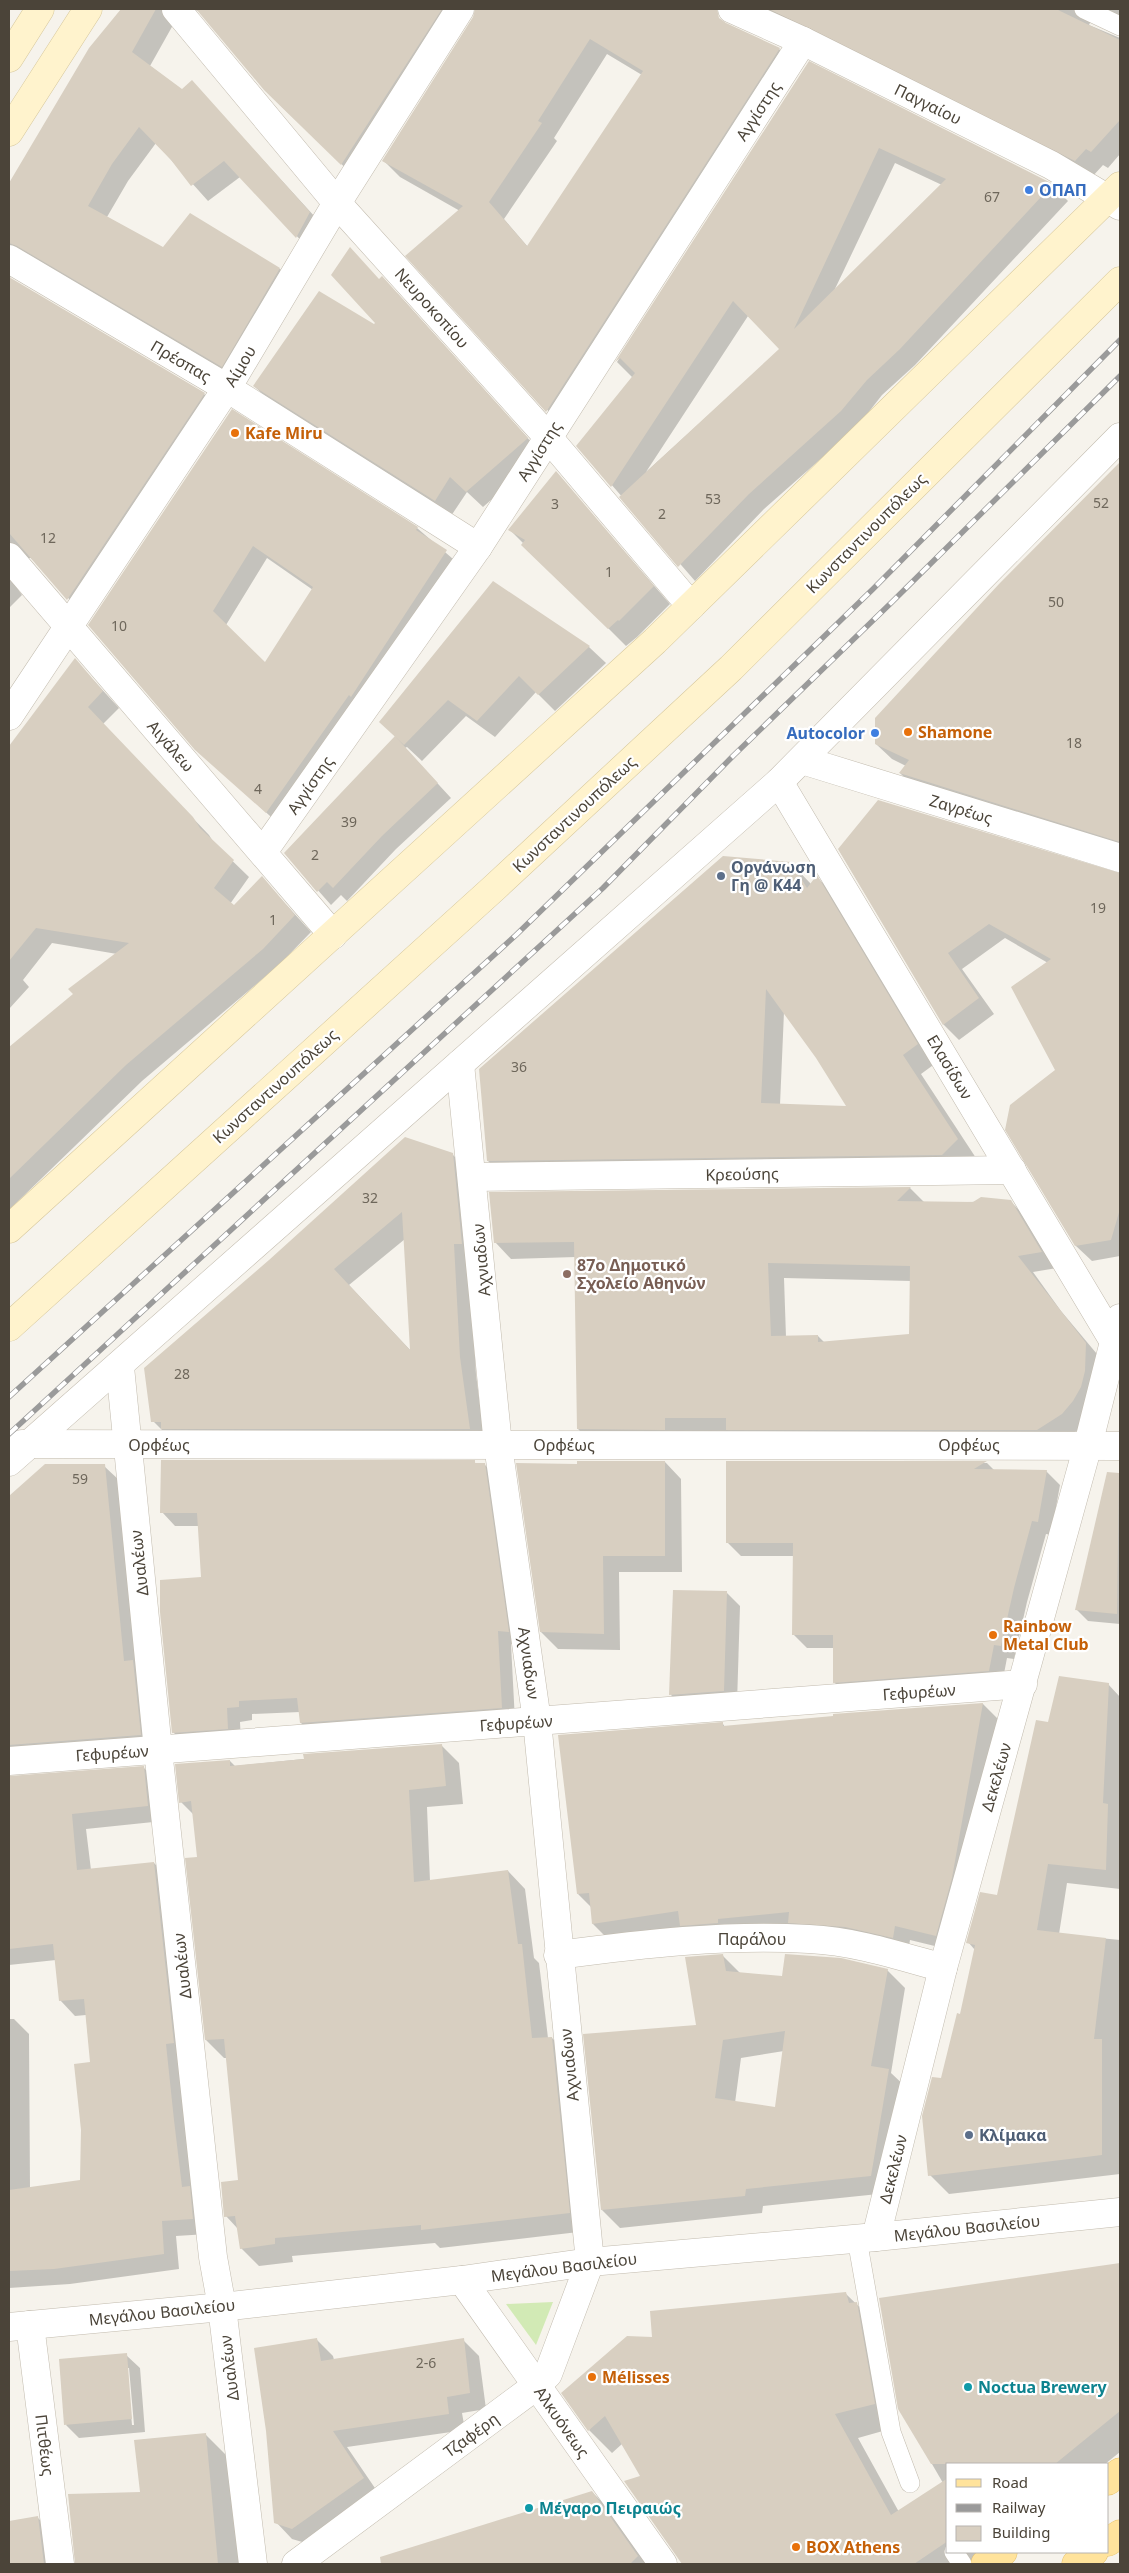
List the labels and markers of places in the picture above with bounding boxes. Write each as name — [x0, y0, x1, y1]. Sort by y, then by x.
place label: ΟΠΑΠ — [1039, 179, 1087, 201]
marker: ΟΠΑΠ — [1023, 184, 1035, 196]
place label: Kafe Miru — [245, 422, 323, 444]
marker: Kafe Miru — [229, 427, 241, 439]
place label: Shamone — [918, 721, 992, 743]
place label: Autocolor — [786, 722, 865, 744]
marker: Shamone — [902, 726, 914, 738]
marker: Autocolor — [869, 727, 881, 739]
place label: Οργάνωση Γη @ Κ44 — [731, 856, 816, 896]
marker: Οργάνωση Γη @ Κ44 — [715, 870, 727, 882]
place label: 87ο Δημοτικό Σχολείο Αθηνών — [577, 1254, 706, 1294]
marker: 87ο Δημοτικό Σχολείο Αθηνών — [561, 1268, 573, 1280]
place label: Rainbow Metal Club — [1003, 1615, 1089, 1655]
marker: Rainbow Metal Club — [987, 1629, 999, 1641]
place label: Κλίμακα — [979, 2124, 1047, 2146]
marker: Κλίμακα — [963, 2129, 975, 2141]
place label: Mélisses — [602, 2366, 670, 2388]
marker: Mélisses — [586, 2371, 598, 2383]
place label: Noctua Brewery — [978, 2376, 1107, 2398]
marker: Noctua Brewery — [962, 2381, 974, 2393]
place label: Μέγαρο Πειραιώς — [539, 2497, 681, 2519]
marker: Μέγαρο Πειραιώς — [523, 2502, 535, 2514]
place label: BOX Athens — [806, 2536, 900, 2558]
marker: BOX Athens — [790, 2541, 802, 2553]

